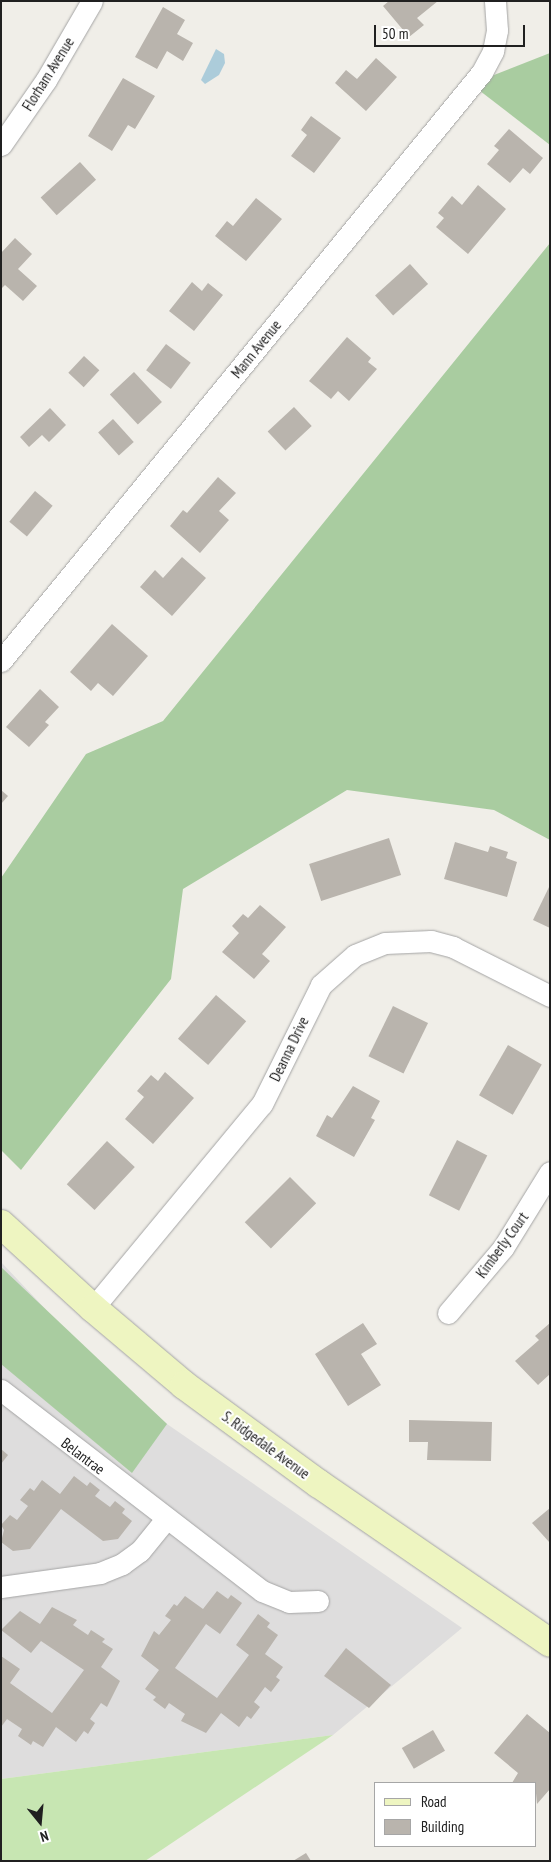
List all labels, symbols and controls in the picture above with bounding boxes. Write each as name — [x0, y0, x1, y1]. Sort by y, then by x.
scale bar — [376, 15, 527, 47]
text: 50 m — [382, 24, 408, 43]
street label: Florham Avenue — [18, 34, 78, 114]
street label: Mann Avenue — [227, 316, 285, 382]
street label: Deanna Drive — [266, 1014, 312, 1084]
street label: Kimberly Court — [472, 1208, 532, 1282]
street label: S. Ridgedale Avenue — [218, 1407, 314, 1483]
street label: Belantrae — [58, 1434, 108, 1478]
legend — [374, 1782, 536, 1847]
text: Road — [421, 1792, 447, 1811]
north arrow — [15, 1797, 65, 1847]
text: Building — [421, 1817, 464, 1836]
text: N — [38, 1827, 51, 1846]

